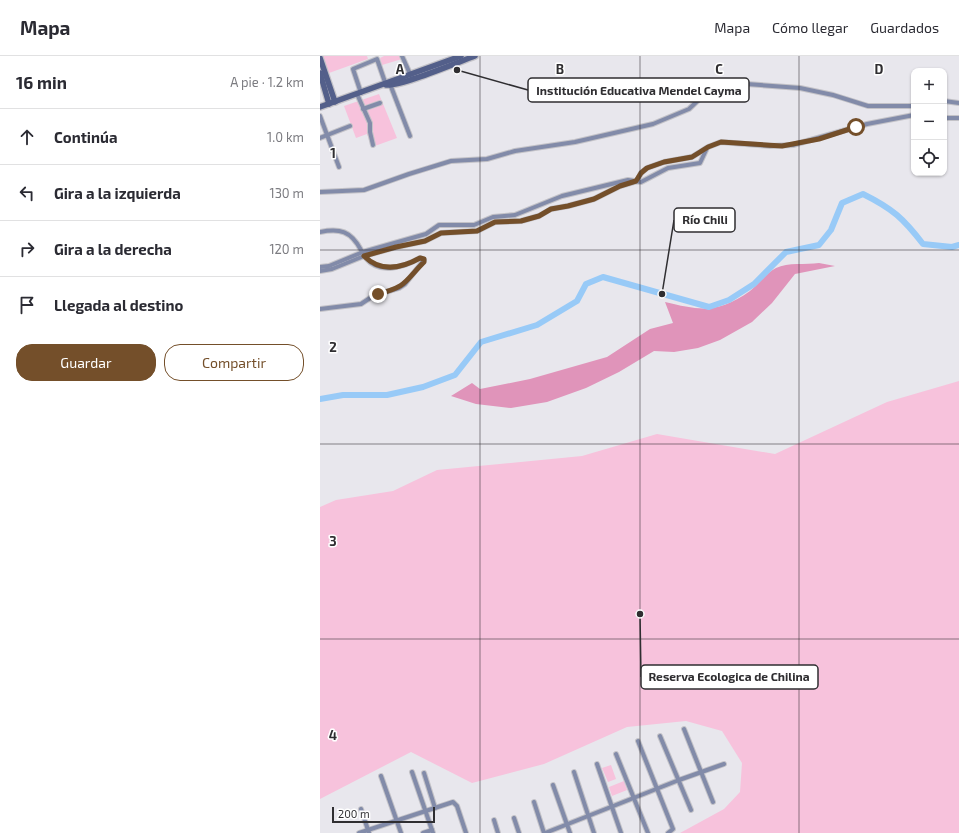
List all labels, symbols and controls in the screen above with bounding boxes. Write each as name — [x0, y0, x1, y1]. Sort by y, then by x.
text: Mapa — [20, 16, 70, 39]
text: Mapa — [714, 19, 750, 36]
text: Cómo llegar — [772, 19, 848, 36]
text: Guardados — [870, 19, 939, 36]
text: A — [396, 61, 405, 77]
text: B — [556, 61, 564, 77]
text: C — [715, 61, 723, 77]
text: D — [875, 61, 884, 77]
map controls — [911, 68, 947, 176]
button: + — [911, 68, 947, 104]
text: 16 min — [16, 72, 67, 92]
text: A pie · 1.2 km — [230, 74, 304, 90]
callout: Institución Educativa Mendel Cayma — [528, 78, 749, 102]
text: Institución Educativa Mendel Cayma — [536, 83, 742, 98]
button: − — [911, 104, 947, 140]
route start — [847, 118, 865, 136]
icon: ahead — [16, 126, 38, 148]
text: Continúa — [54, 128, 117, 146]
text: 1.0 km — [267, 129, 304, 145]
button: locate — [911, 140, 947, 176]
text: 1 — [330, 145, 336, 161]
icon: left — [16, 182, 38, 204]
text: Gira a la izquierda — [54, 184, 181, 202]
text: 130 m — [269, 185, 304, 201]
callout: Río Chili — [674, 208, 735, 232]
text: Río Chili — [682, 212, 728, 226]
icon: right — [16, 238, 38, 260]
text: Gira a la derecha — [54, 240, 172, 258]
text: 120 m — [269, 241, 304, 257]
route end — [369, 285, 387, 303]
icon: arrive — [16, 294, 38, 316]
text: Llegada al destino — [54, 296, 183, 314]
text: 2 — [329, 339, 337, 355]
button: Guardar — [16, 344, 156, 381]
button: Compartir — [164, 344, 304, 381]
text: 3 — [329, 533, 337, 549]
callout: Reserva Ecologica de Chilina — [641, 665, 818, 689]
text: Reserva Ecologica de Chilina — [648, 669, 810, 683]
text: 4 — [329, 727, 337, 743]
scale bar — [332, 805, 435, 824]
text: 200 m — [338, 807, 370, 820]

